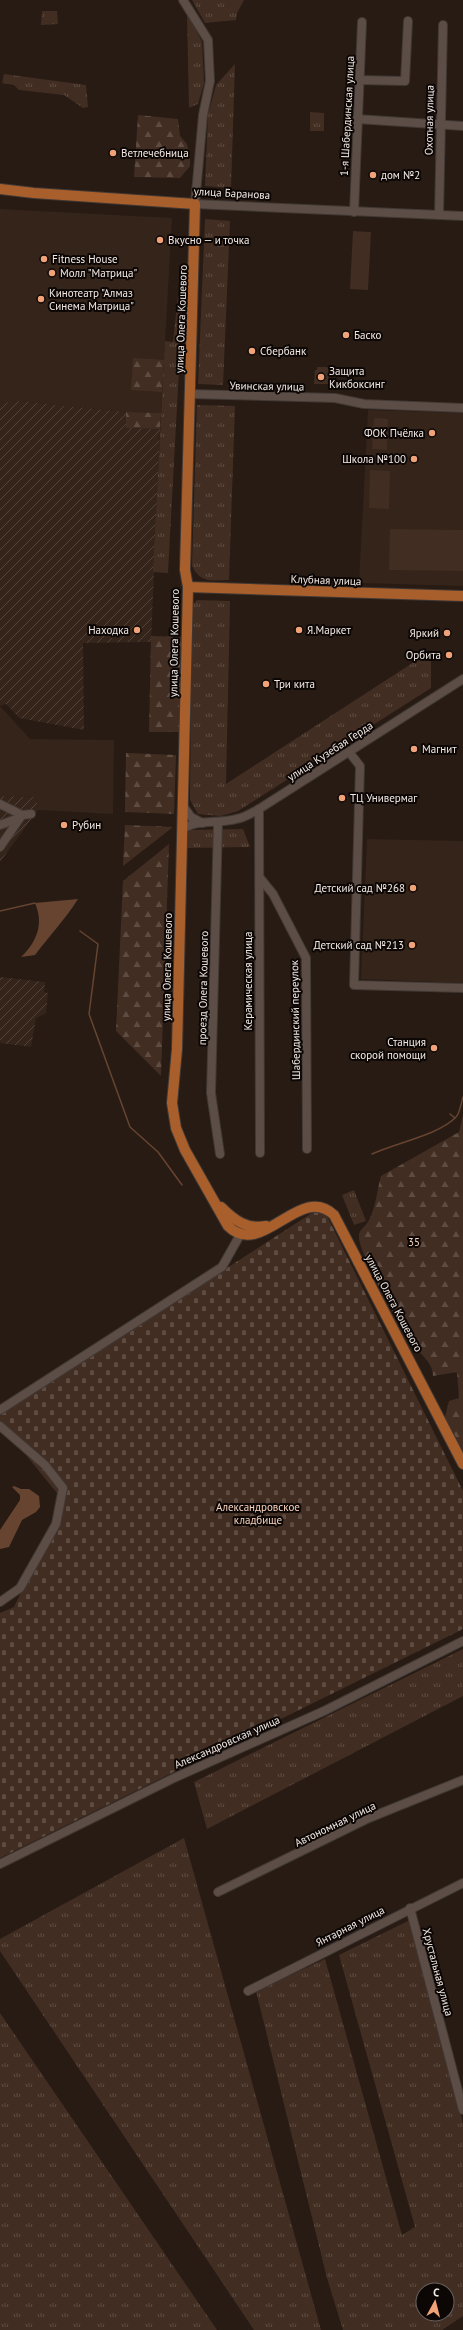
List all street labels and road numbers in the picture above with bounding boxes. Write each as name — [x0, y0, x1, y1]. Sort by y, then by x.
street label: 1-я Шабердинская улица — [337, 56, 357, 176]
street label: Охотная улица — [421, 85, 437, 155]
street label: улица Баранова — [193, 184, 271, 202]
street label: улица Олега Кошевого — [172, 264, 190, 373]
street label: Увинская улица — [229, 378, 305, 394]
street label: Клубная улица — [290, 572, 362, 588]
street label: улица Олега Кошевого — [166, 589, 182, 697]
street label: улица Кузебая Герда — [285, 718, 375, 784]
street label: улица Олега Кошевого — [159, 913, 175, 1021]
street label: проезд Олега Кошевого — [195, 931, 211, 1045]
street label: Керамическая улица — [241, 932, 255, 1030]
street label: Шабердинский переулок — [287, 959, 303, 1080]
street label: улица Олега Кошевого — [362, 1252, 426, 1354]
street label: Александровская улица — [172, 1712, 282, 1772]
street label: Автономная улица — [292, 1798, 378, 1850]
street label: Янтарная улица — [313, 1903, 387, 1949]
street label: Хрустальная улица — [420, 1926, 456, 2018]

